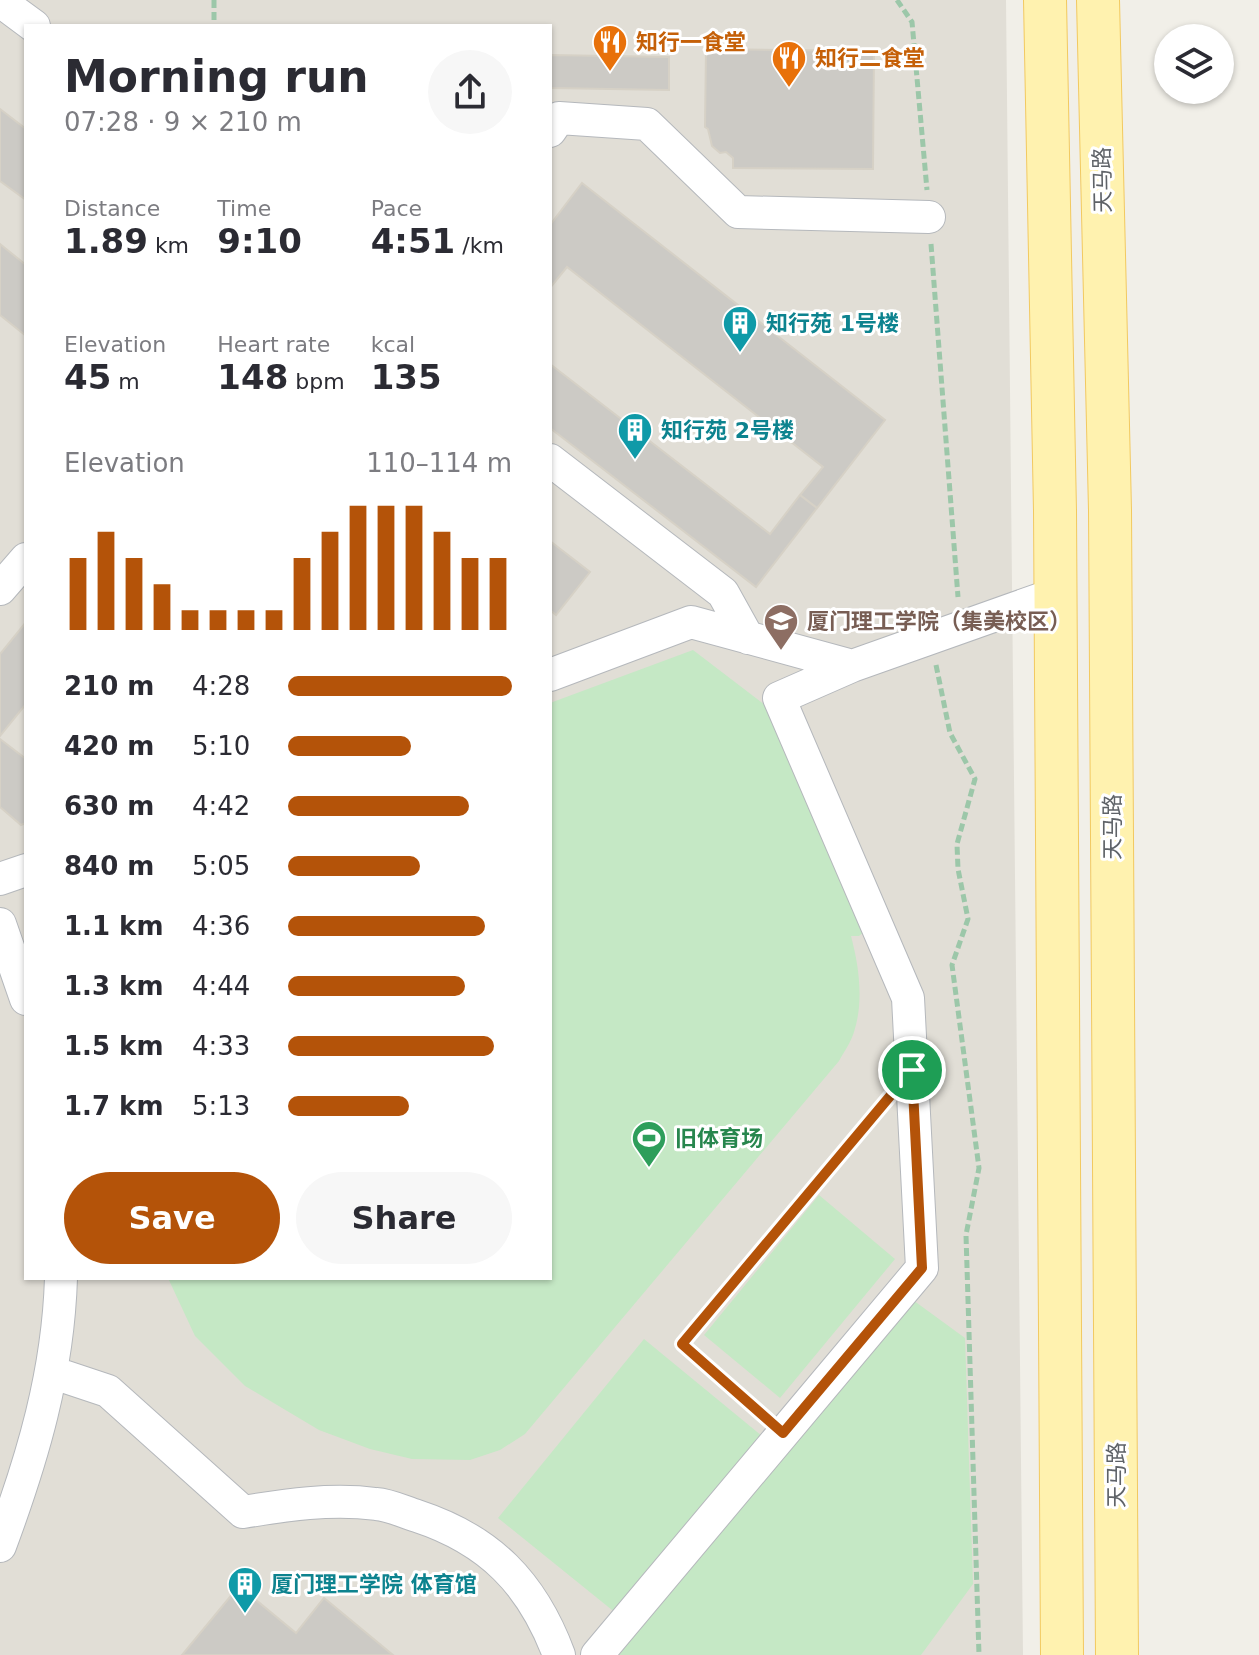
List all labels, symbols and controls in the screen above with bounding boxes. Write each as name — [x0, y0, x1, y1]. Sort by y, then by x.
restaurant icon: 知行一食堂 — [591, 23, 629, 73]
map controls — [1154, 24, 1234, 104]
button: layers — [1154, 24, 1234, 104]
place label: 知行一食堂 — [636, 30, 746, 55]
restaurant icon: 知行二食堂 — [770, 39, 808, 89]
place label: 知行二食堂 — [815, 46, 925, 71]
button: share — [428, 50, 512, 134]
text: Morning run — [64, 51, 369, 102]
text: 07:28 · 9 × 210 m — [64, 107, 302, 137]
street label: 天马路 — [1089, 147, 1116, 213]
text: Distance — [64, 196, 160, 221]
text: Time — [217, 196, 271, 221]
text: Pace — [371, 196, 422, 221]
text: 1.89 — [64, 221, 148, 261]
text: 9:10 — [217, 221, 302, 261]
text: 4:51 — [371, 221, 455, 261]
text: km — [148, 233, 189, 258]
text: /km — [455, 233, 504, 258]
building icon: 知行苑 1号楼 — [721, 304, 759, 354]
place label: 知行苑 1号楼 — [766, 311, 899, 336]
text: Elevation — [64, 332, 166, 357]
text: Heart rate — [217, 332, 330, 357]
text: kcal — [371, 332, 415, 357]
text: 45 — [64, 357, 111, 397]
text: 148 — [217, 357, 288, 397]
text: 135 — [371, 357, 442, 397]
text: m — [111, 369, 140, 394]
text: bpm — [288, 369, 345, 394]
building icon: 知行苑 2号楼 — [616, 411, 654, 461]
place label: 知行苑 2号楼 — [661, 418, 794, 443]
text: Elevation — [64, 448, 185, 478]
text: 110–114 m — [366, 448, 512, 478]
school or university icon: 厦门理工学院（集美校区） — [762, 602, 800, 652]
place label: 厦门理工学院（集美校区） — [807, 609, 1071, 634]
text: 210 m — [64, 671, 154, 701]
text: 4:28 — [192, 671, 250, 701]
text: 420 m — [64, 731, 154, 761]
text: 5:10 — [192, 731, 250, 761]
text: 630 m — [64, 791, 154, 821]
text: 4:42 — [192, 791, 250, 821]
street label: 天马路 — [1100, 794, 1125, 860]
text: 840 m — [64, 851, 154, 881]
text: 5:05 — [192, 851, 250, 881]
text: 1.1 km — [64, 911, 164, 941]
text: 4:36 — [192, 911, 250, 941]
text: 1.3 km — [64, 971, 164, 1001]
text: 4:44 — [192, 971, 250, 1001]
text: 1.5 km — [64, 1031, 164, 1061]
text: 4:33 — [192, 1031, 250, 1061]
pin — [878, 1036, 946, 1104]
icon: arrive — [890, 1048, 934, 1092]
text: 1.7 km — [64, 1091, 164, 1121]
text: 5:13 — [192, 1091, 250, 1121]
sports icon: 旧体育场 — [630, 1119, 668, 1169]
place label: 旧体育场 — [675, 1126, 763, 1151]
button: Save — [64, 1172, 280, 1264]
button: Share — [296, 1172, 512, 1264]
street label: 天马路 — [1104, 1442, 1129, 1508]
building icon: 厦门理工学院 体育馆 — [226, 1565, 264, 1615]
place label: 厦门理工学院 体育馆 — [271, 1572, 477, 1597]

